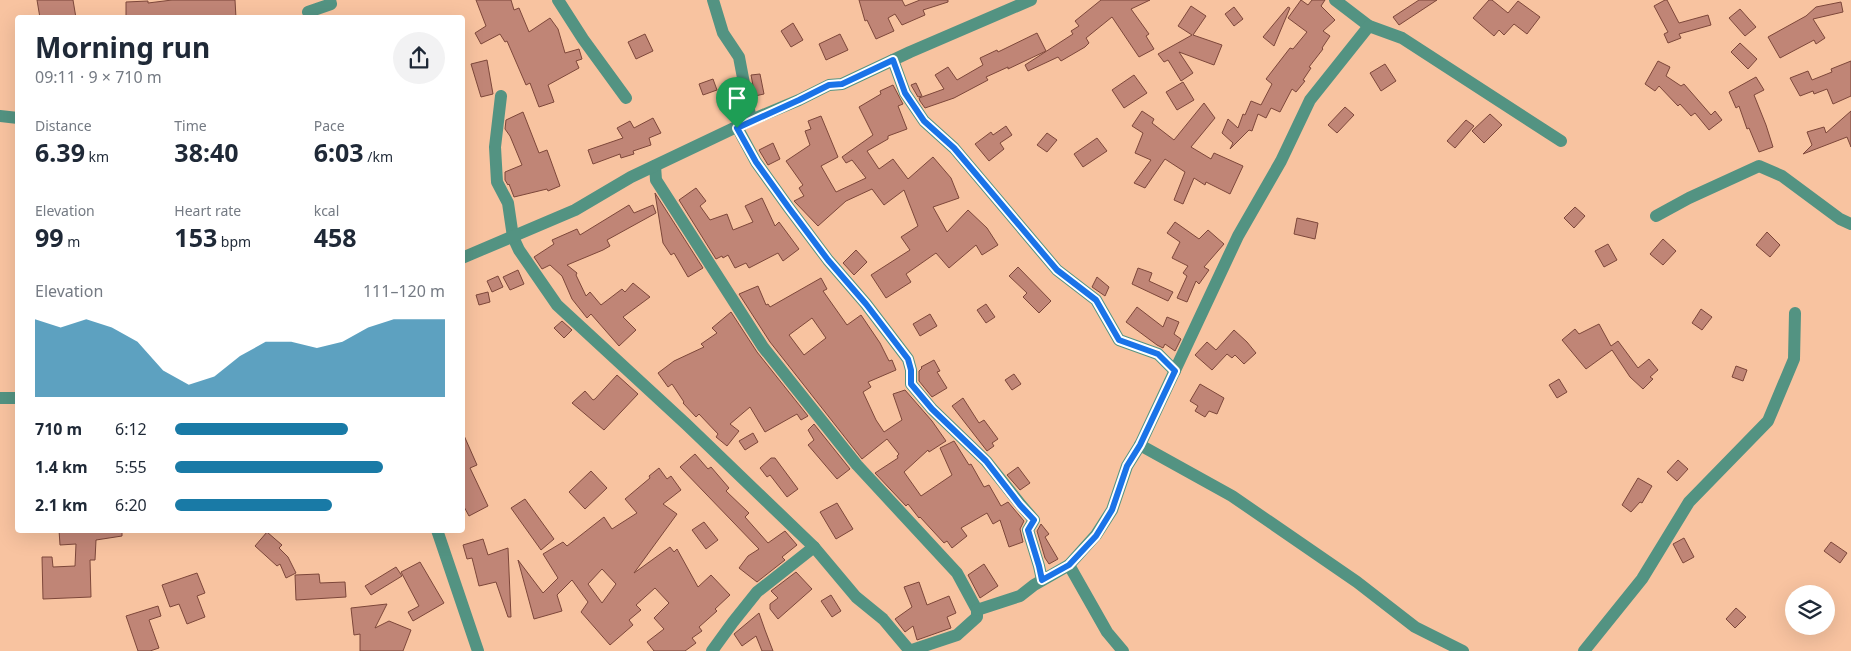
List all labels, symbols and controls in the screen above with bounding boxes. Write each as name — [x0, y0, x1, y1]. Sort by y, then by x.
text: Morning run — [35, 28, 210, 66]
button: share — [393, 32, 445, 84]
text: 09:11 · 9 × 710 m — [35, 66, 162, 88]
pin — [716, 77, 758, 128]
icon: arrive — [723, 84, 751, 112]
text: Distance — [35, 116, 92, 135]
text: Time — [174, 116, 207, 135]
text: Pace — [314, 116, 345, 135]
text: 6.39 — [35, 135, 85, 169]
text: 38:40 — [174, 135, 239, 169]
text: 6:03 — [314, 135, 364, 169]
text: km — [85, 147, 109, 166]
text: /km — [364, 147, 393, 166]
text: Elevation — [35, 201, 95, 220]
text: Heart rate — [174, 201, 241, 220]
text: kcal — [314, 201, 339, 220]
text: 99 — [35, 220, 64, 254]
text: 153 — [174, 220, 217, 254]
text: 458 — [314, 220, 357, 254]
text: m — [64, 232, 80, 251]
text: bpm — [217, 232, 251, 251]
text: Elevation — [35, 280, 103, 302]
text: 111–120 m — [363, 280, 445, 302]
text: 710 m — [35, 418, 82, 440]
text: 6:12 — [115, 418, 147, 440]
text: 1.4 km — [35, 456, 87, 478]
text: 5:55 — [115, 456, 147, 478]
text: 2.1 km — [35, 494, 87, 516]
text: 6:20 — [115, 494, 147, 516]
map controls — [1785, 585, 1835, 635]
button: layers — [1785, 585, 1835, 635]

